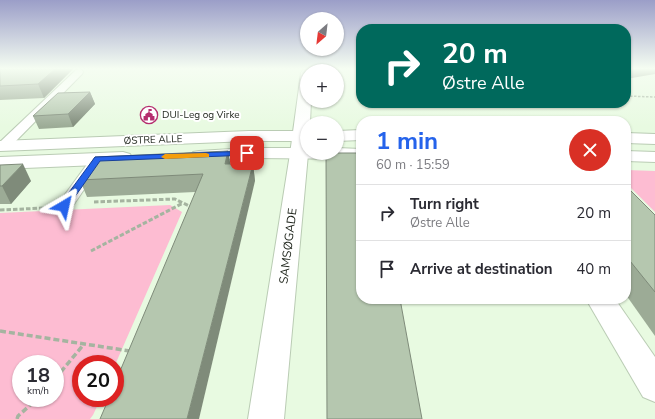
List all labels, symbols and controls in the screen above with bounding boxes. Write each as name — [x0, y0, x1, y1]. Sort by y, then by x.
north arrow — [300, 12, 344, 56]
map controls — [300, 12, 344, 160]
text: 20 m — [442, 35, 508, 73]
icon: right — [376, 40, 428, 92]
button: + — [300, 64, 344, 108]
text: Østre Alle — [442, 71, 524, 95]
public building icon: DUI-Leg og Virke — [139, 105, 159, 125]
place label: DUI-Leg og Virke — [162, 108, 240, 122]
button: − — [300, 116, 344, 160]
text: 1 min — [376, 125, 438, 157]
button: close — [569, 129, 611, 171]
street label: ØSTRE ALLE — [123, 132, 183, 148]
pin — [230, 136, 264, 170]
icon: arrive — [236, 142, 258, 164]
text: 60 m · 15:59 — [376, 156, 450, 174]
position arrow — [43, 185, 85, 227]
text: Turn right — [410, 194, 479, 214]
icon: right — [376, 202, 398, 224]
text: 20 m — [576, 203, 611, 223]
street label: SAMSØGADE — [275, 207, 301, 285]
text: Østre Alle — [410, 214, 470, 232]
icon: arrive — [376, 258, 398, 280]
text: Arrive at destination — [410, 259, 553, 279]
text: 40 m — [576, 259, 611, 279]
speed limit sign: 20 — [72, 355, 124, 407]
text: 18 — [26, 362, 50, 389]
text: km/h — [27, 384, 49, 398]

